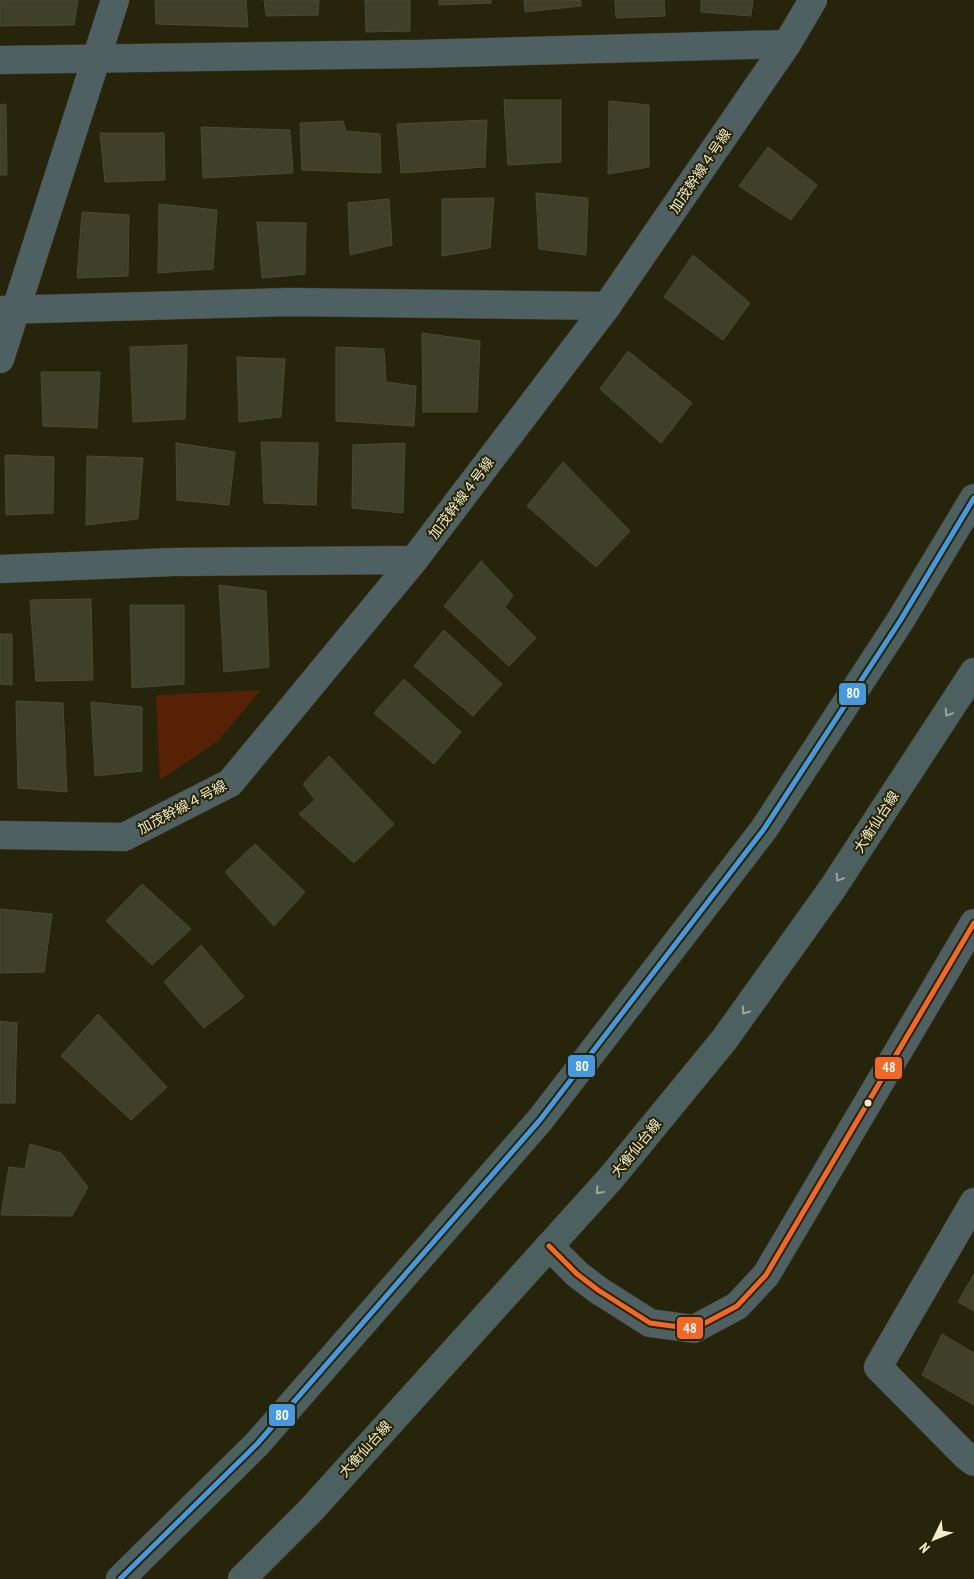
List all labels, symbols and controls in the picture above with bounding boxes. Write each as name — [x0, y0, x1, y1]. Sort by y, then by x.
street label: 加茂幹線４号線 — [665, 125, 735, 217]
street label: 加茂幹線４号線 — [424, 453, 498, 543]
line badge: 80 — [838, 682, 867, 706]
text: 80 — [846, 684, 860, 702]
one-way arrow — [945, 708, 954, 717]
street label: 加茂幹線４号線 — [135, 776, 229, 838]
street label: 大衡仙台線 — [849, 788, 903, 856]
one-way arrow — [836, 872, 845, 882]
one-way arrow — [742, 1005, 751, 1015]
line badge: 80 — [567, 1054, 596, 1078]
line badge: 48 — [874, 1056, 903, 1080]
text: 80 — [575, 1057, 589, 1075]
text: 48 — [882, 1058, 896, 1076]
unlabelled marker — [863, 1098, 873, 1108]
street label: 大衡仙台線 — [607, 1115, 665, 1181]
one-way arrow — [596, 1186, 605, 1195]
line badge: 48 — [676, 1316, 704, 1340]
text: 48 — [683, 1319, 697, 1337]
line badge: 80 — [268, 1403, 296, 1427]
text: 80 — [275, 1406, 289, 1424]
street label: 大衡仙台線 — [335, 1417, 395, 1481]
north arrow — [909, 1514, 959, 1564]
text: N — [915, 1539, 934, 1557]

